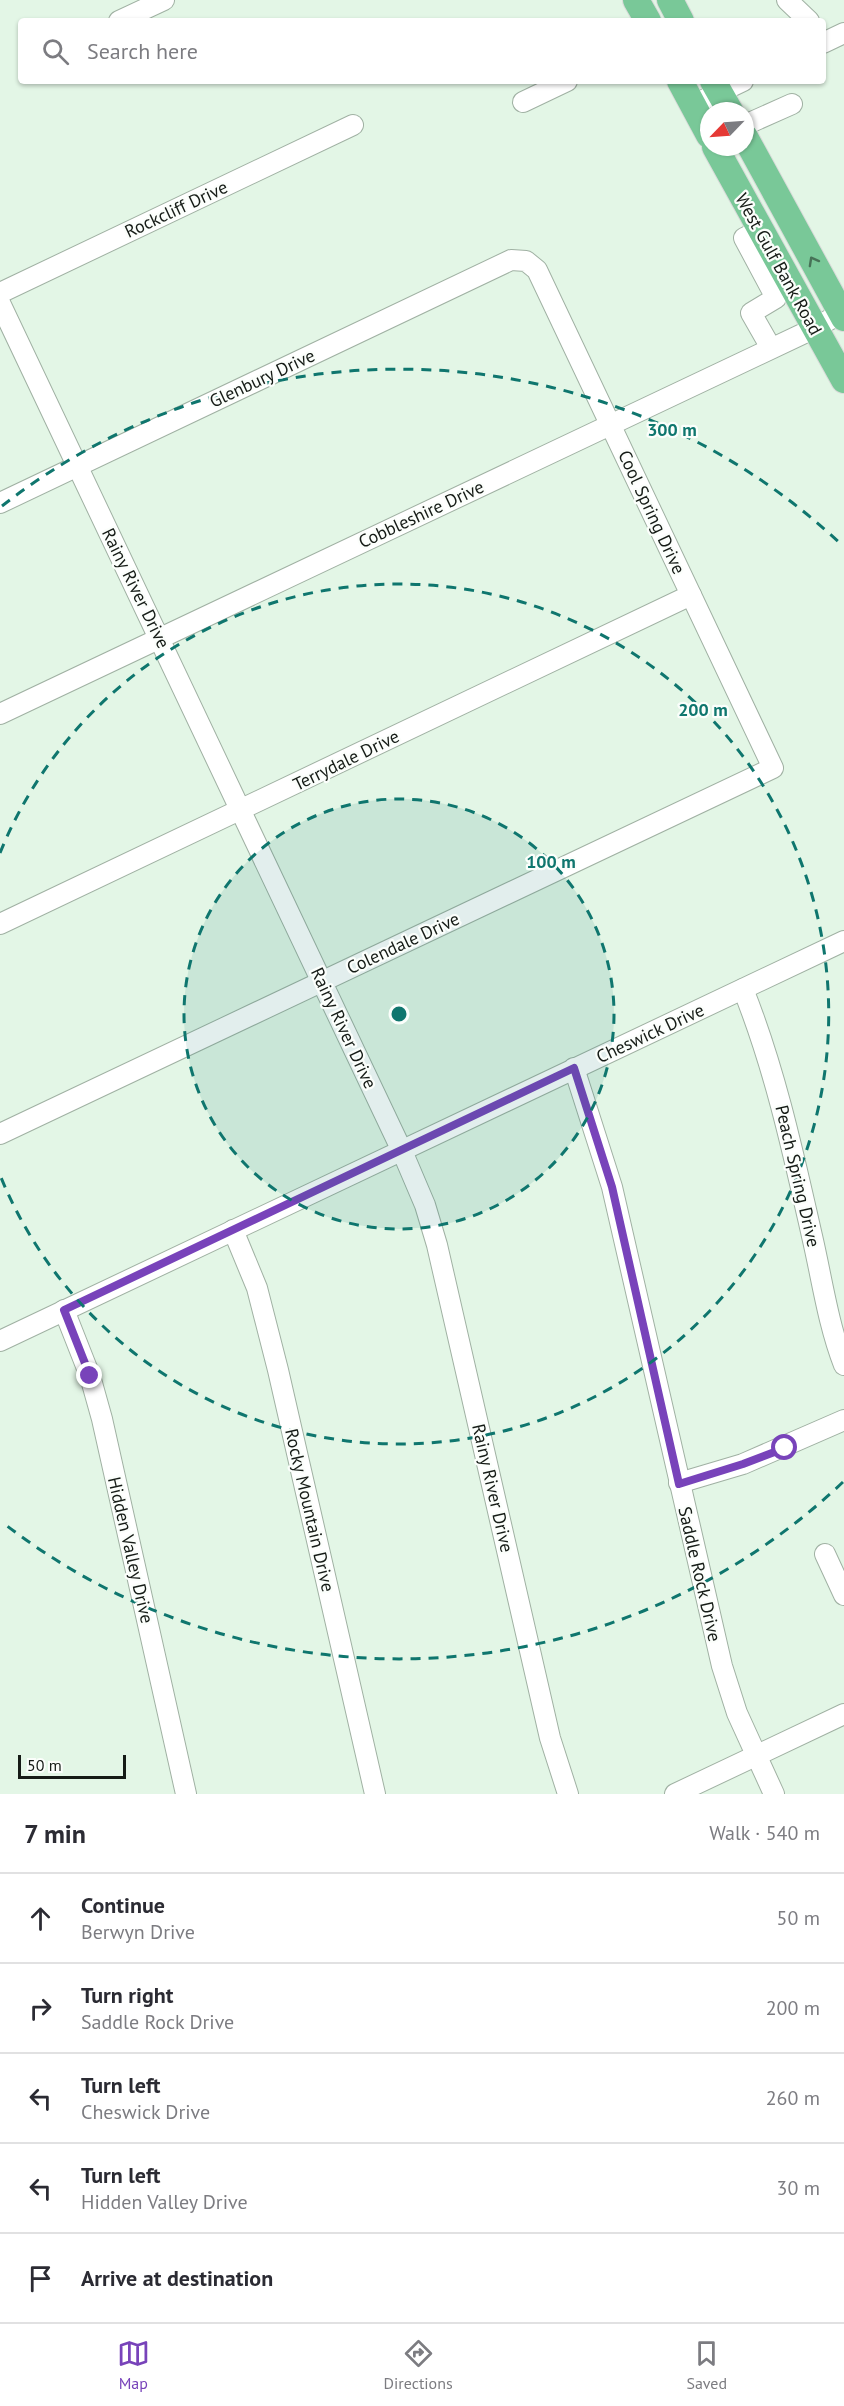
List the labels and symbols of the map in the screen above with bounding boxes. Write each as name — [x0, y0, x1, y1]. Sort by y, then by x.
north arrow — [700, 102, 754, 156]
street label: Rockcliff Drive — [121, 175, 231, 243]
street label: West Gulf Bank Road — [730, 189, 828, 339]
one-way arrow — [809, 257, 820, 268]
street label: Glenbury Drive — [206, 344, 318, 412]
text: 300 m — [647, 418, 697, 441]
street label: Cool Spring Drive — [613, 446, 691, 578]
street label: Cobbleshire Drive — [355, 475, 487, 553]
street label: Rainy River Drive — [97, 524, 175, 652]
text: 200 m — [678, 698, 728, 721]
street label: Terrydale Drive — [289, 724, 403, 796]
text: 100 m — [526, 850, 576, 873]
street label: Colendale Drive — [343, 907, 463, 979]
street label: Rainy River Drive — [306, 964, 382, 1092]
street label: Cheswick Drive — [592, 998, 708, 1068]
centre of rings — [389, 1004, 409, 1024]
street label: Peach Spring Drive — [770, 1103, 826, 1249]
route end — [76, 1362, 102, 1388]
street label: Rainy River Drive — [467, 1422, 519, 1554]
street label: Rocky Mountain Drive — [280, 1426, 340, 1594]
route start — [771, 1434, 797, 1460]
street label: Hidden Valley Drive — [103, 1474, 159, 1626]
street label: Saddle Rock Drive — [673, 1504, 727, 1644]
scale bar — [18, 1752, 126, 1780]

